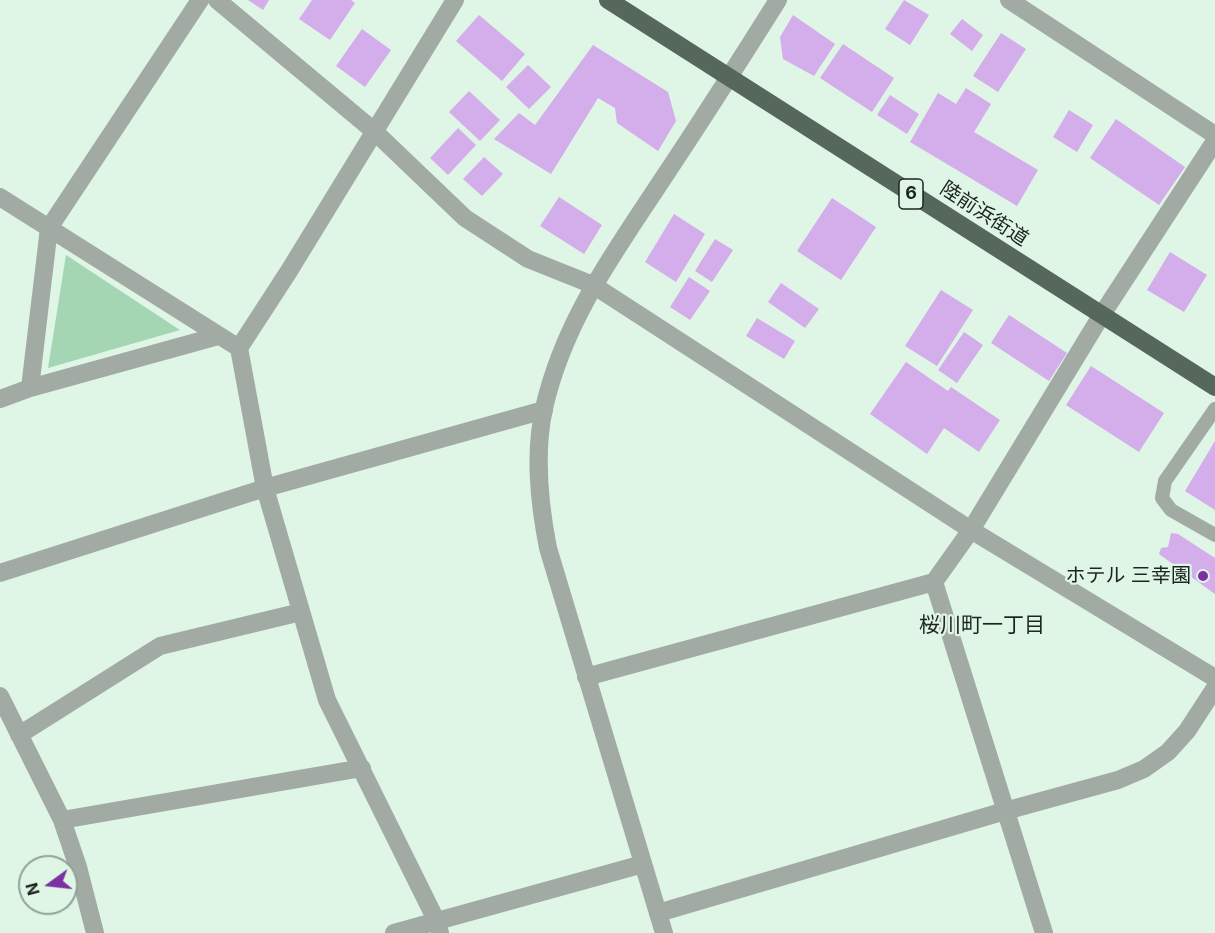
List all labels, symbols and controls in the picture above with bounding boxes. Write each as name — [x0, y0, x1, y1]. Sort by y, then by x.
street label: 陸前浜街道 — [936, 177, 1032, 251]
road number: 6 — [899, 179, 923, 209]
place label: ホテル 三幸園 — [1065, 564, 1191, 588]
marker: ホテル 三幸園 — [1196, 569, 1210, 583]
district label: 桜川町一丁目 — [919, 613, 1045, 639]
north arrow — [18, 855, 78, 915]
text: N — [21, 881, 44, 898]

